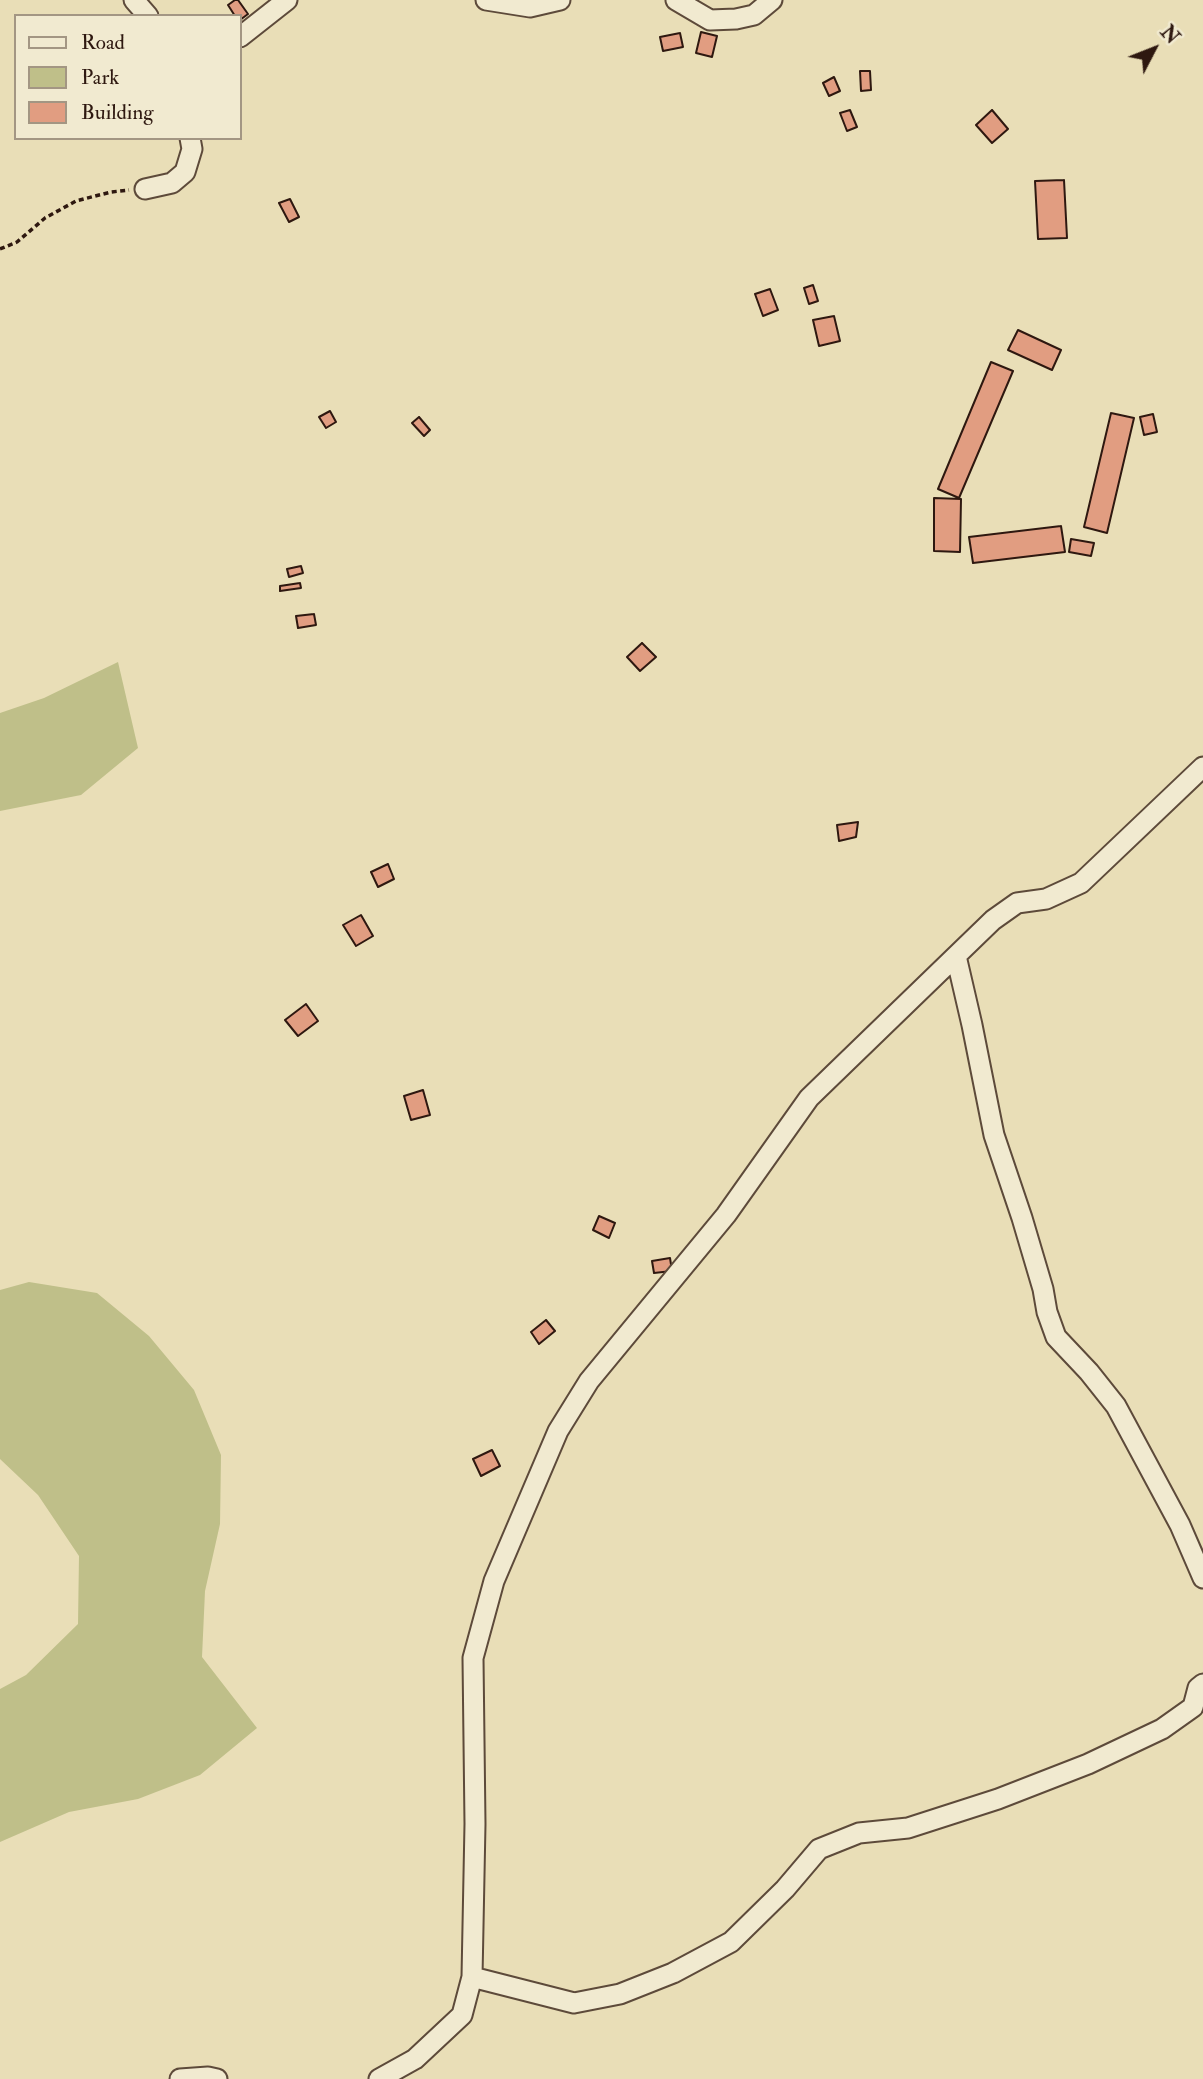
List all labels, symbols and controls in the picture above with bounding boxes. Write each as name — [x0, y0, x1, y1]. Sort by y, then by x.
legend — [14, 14, 242, 140]
north arrow — [1119, 14, 1189, 84]
text: N — [1155, 21, 1184, 49]
text: Road — [81, 29, 125, 56]
text: Park — [81, 64, 119, 91]
text: Building — [81, 99, 154, 126]

